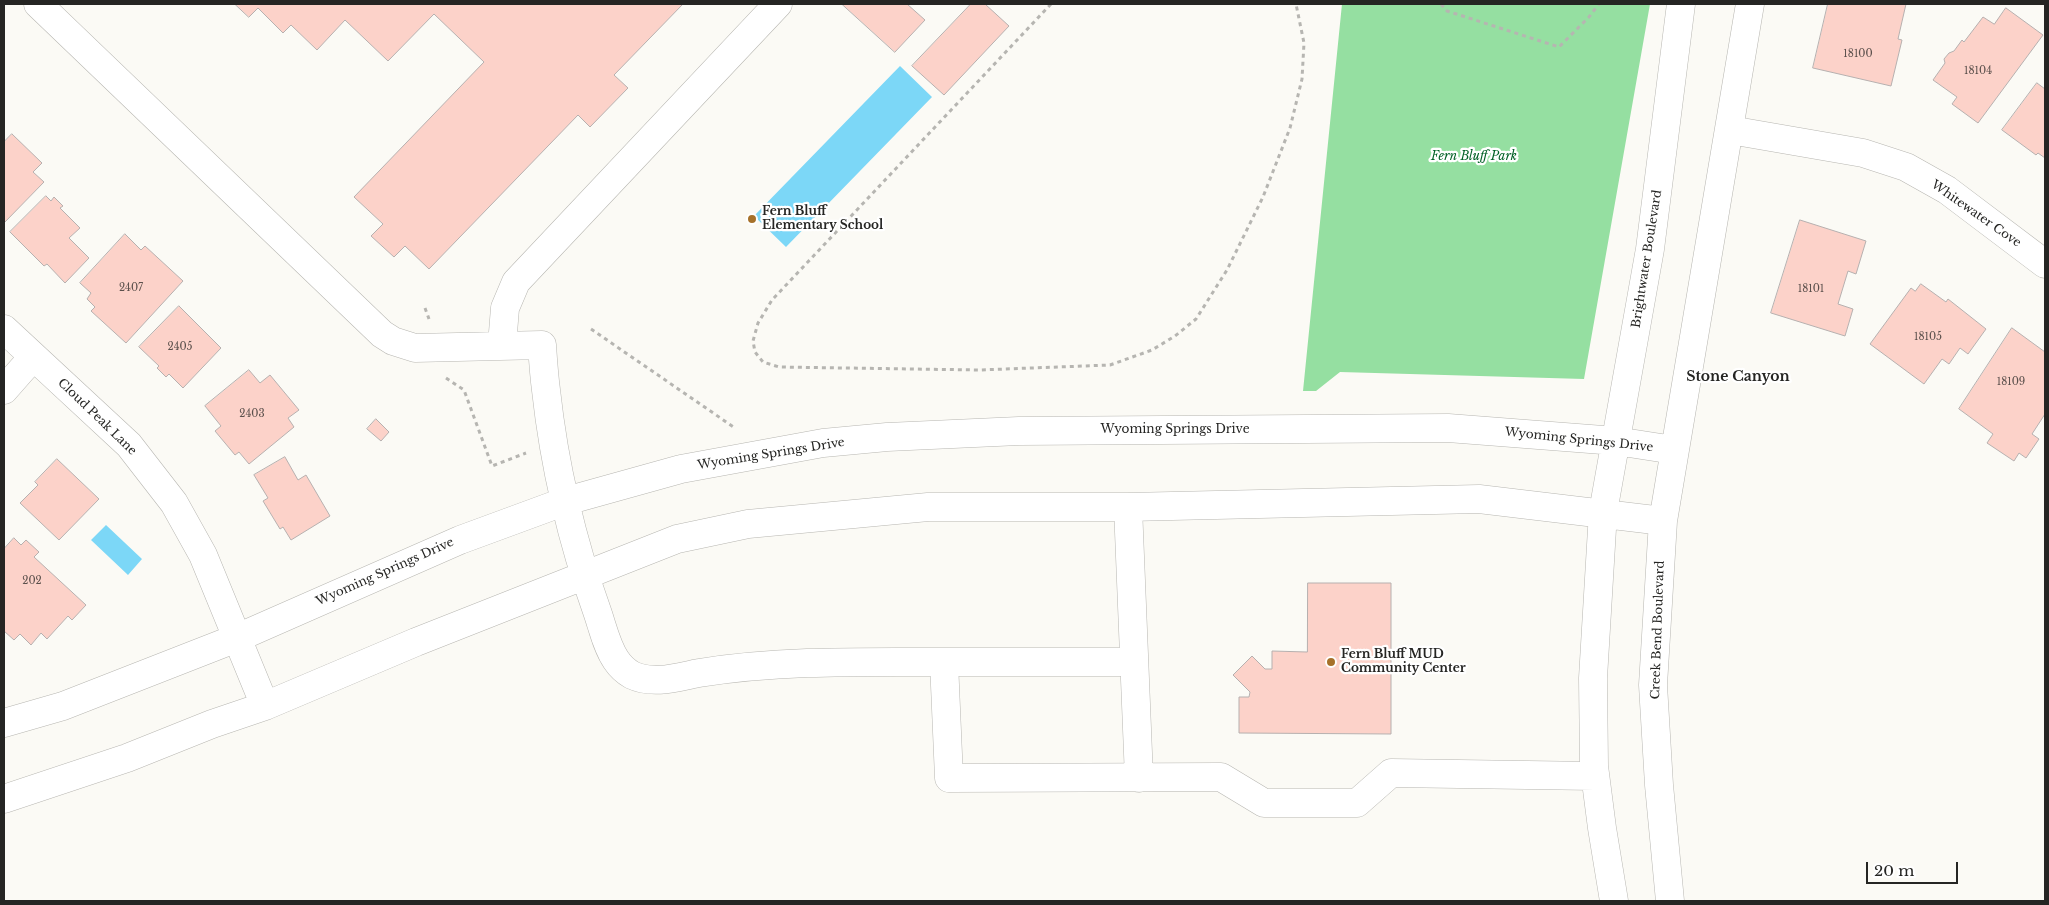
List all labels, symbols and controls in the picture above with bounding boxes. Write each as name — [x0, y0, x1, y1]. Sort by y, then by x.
house number: 18100 — [1843, 48, 1873, 60]
house number: 18104 — [1964, 65, 1992, 77]
park label: Fern Bluff Park — [1431, 150, 1517, 164]
street label: Whitewater Cove — [1928, 178, 2024, 250]
street label: Brightwater Boulevard — [1629, 189, 1665, 329]
place label: Fern Bluff Elementary School — [762, 205, 883, 233]
marker: Fern Bluff Elementary School — [746, 213, 758, 225]
house number: 2407 — [119, 282, 143, 294]
house number: 18101 — [1798, 283, 1824, 295]
house number: 18105 — [1914, 331, 1942, 343]
house number: 2405 — [168, 341, 192, 353]
district label: Stone Canyon — [1686, 369, 1790, 385]
street label: Cloud Peak Lane — [55, 376, 139, 458]
house number: 18109 — [1997, 376, 2025, 388]
house number: 2403 — [239, 408, 265, 420]
street label: Wyoming Springs Drive — [1100, 423, 1250, 437]
street label: Wyoming Springs Drive — [1504, 425, 1654, 455]
street label: Wyoming Springs Drive — [696, 435, 846, 473]
street label: Wyoming Springs Drive — [314, 535, 456, 609]
street label: Creek Bend Boulevard — [1648, 560, 1668, 700]
house number: 202 — [22, 575, 42, 587]
place label: Fern Bluff MUD Community Center — [1341, 648, 1466, 676]
marker: Fern Bluff MUD Community Center — [1325, 656, 1337, 668]
scale bar — [1869, 852, 1962, 884]
text: 20 m — [1874, 861, 1914, 880]

